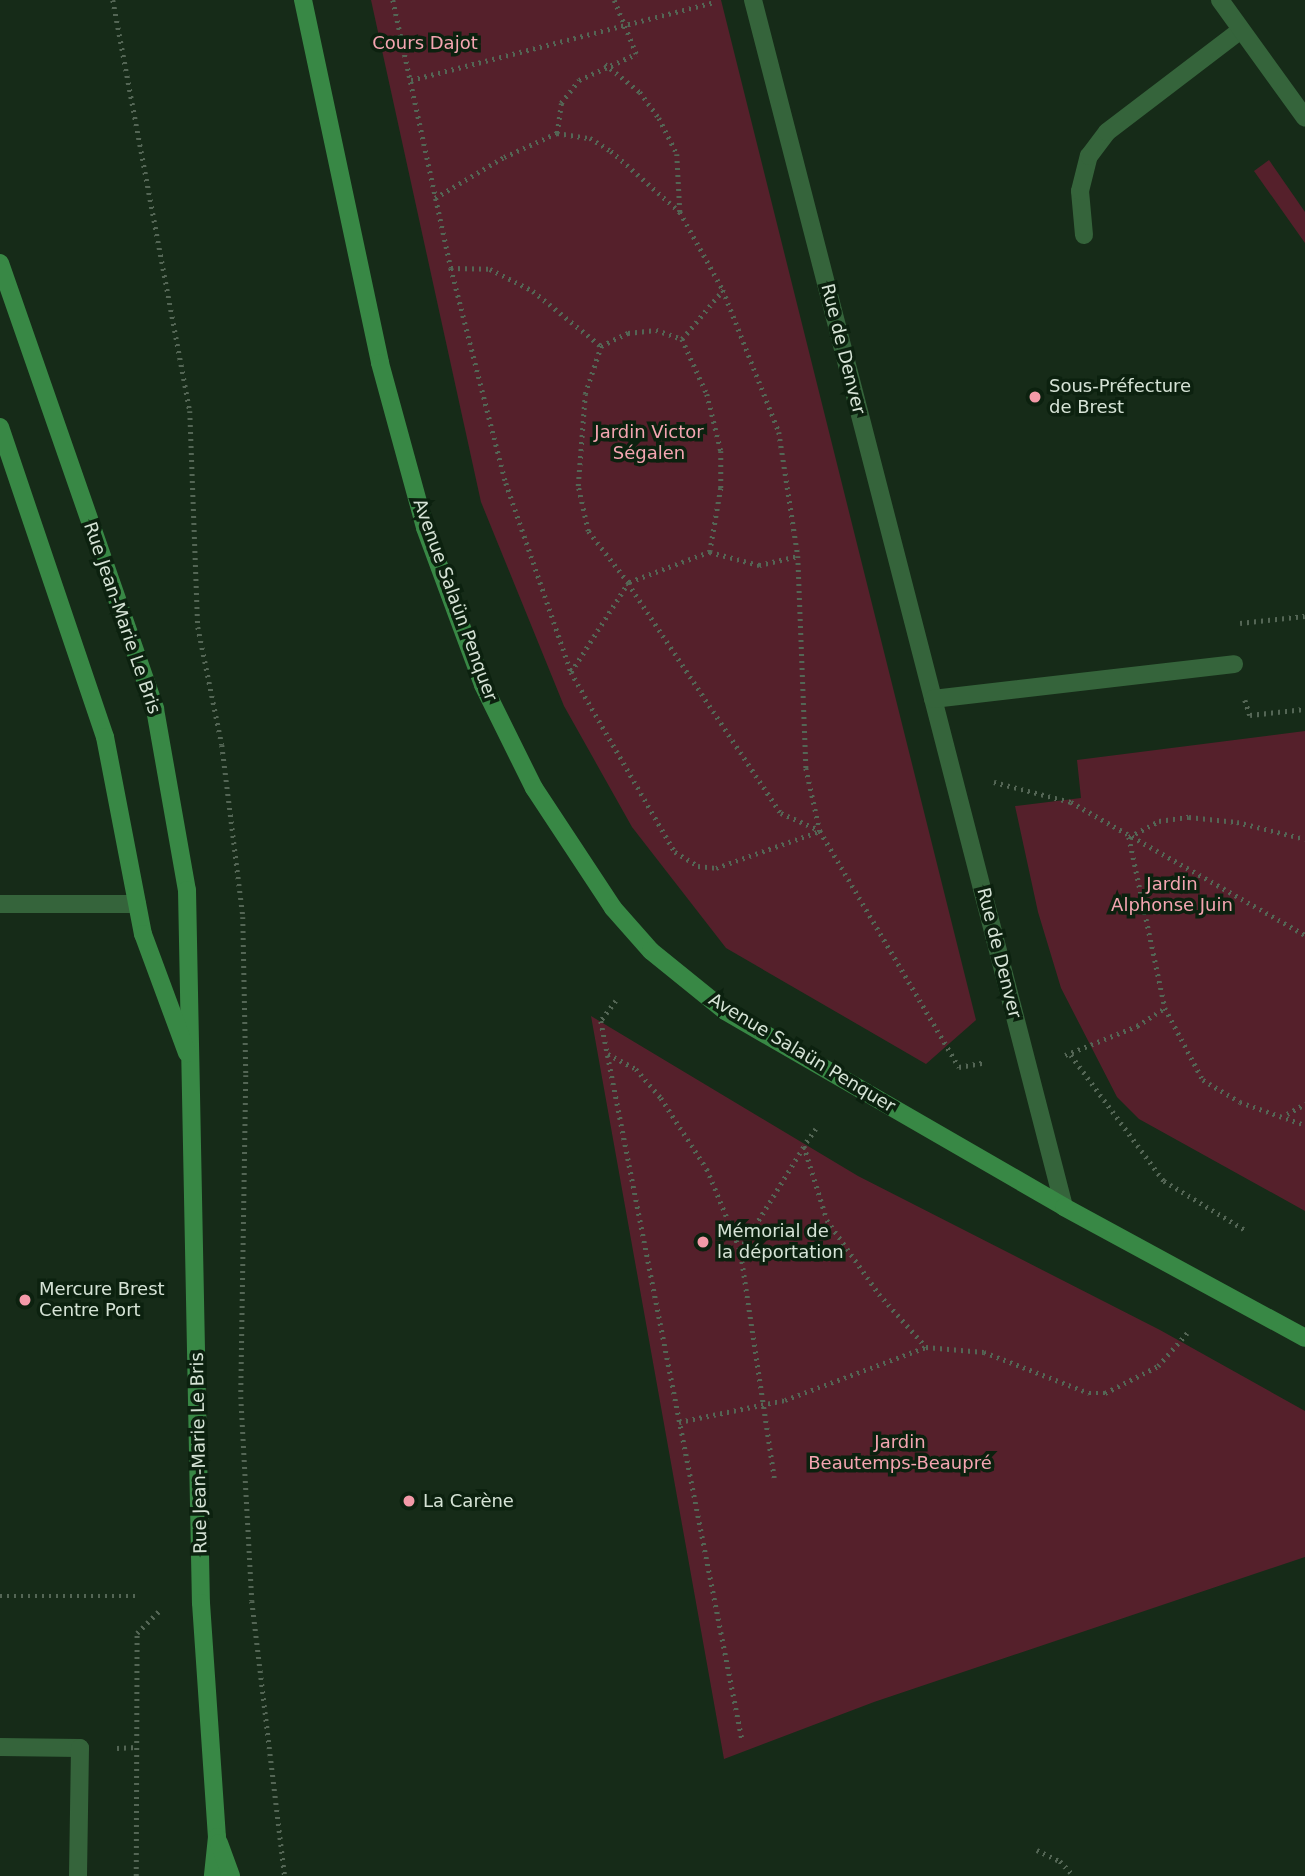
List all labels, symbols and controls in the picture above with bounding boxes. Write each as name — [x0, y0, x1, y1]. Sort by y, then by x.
park label: Cours Dajot — [372, 32, 478, 54]
street label: Rue de Denver — [816, 282, 870, 416]
place label: Sous-Préfecture de Brest — [1049, 376, 1191, 418]
marker: Sous-Préfecture de Brest — [1027, 389, 1043, 405]
park label: Jardin Victor Ségalen — [594, 422, 704, 464]
street label: Avenue Salaün Penquer — [408, 496, 502, 704]
street label: Rue Jean-Marie Le Bris — [79, 519, 165, 717]
park label: Jardin Alphonse Juin — [1111, 874, 1233, 917]
street label: Rue de Denver — [972, 886, 1026, 1020]
street label: Avenue Salaün Penquer — [705, 989, 899, 1117]
place label: Mémorial de la déportation — [717, 1221, 844, 1264]
marker: Mémorial de la déportation — [695, 1234, 711, 1250]
place label: Mercure Brest Centre Port — [39, 1279, 165, 1322]
marker: Mercure Brest Centre Port — [17, 1292, 33, 1308]
street label: Rue Jean-Marie Le Bris — [186, 1352, 212, 1554]
park label: Jardin Beautemps-Beaupré — [808, 1432, 992, 1474]
place label: La Carène — [423, 1490, 514, 1512]
marker: La Carène — [401, 1493, 417, 1509]

